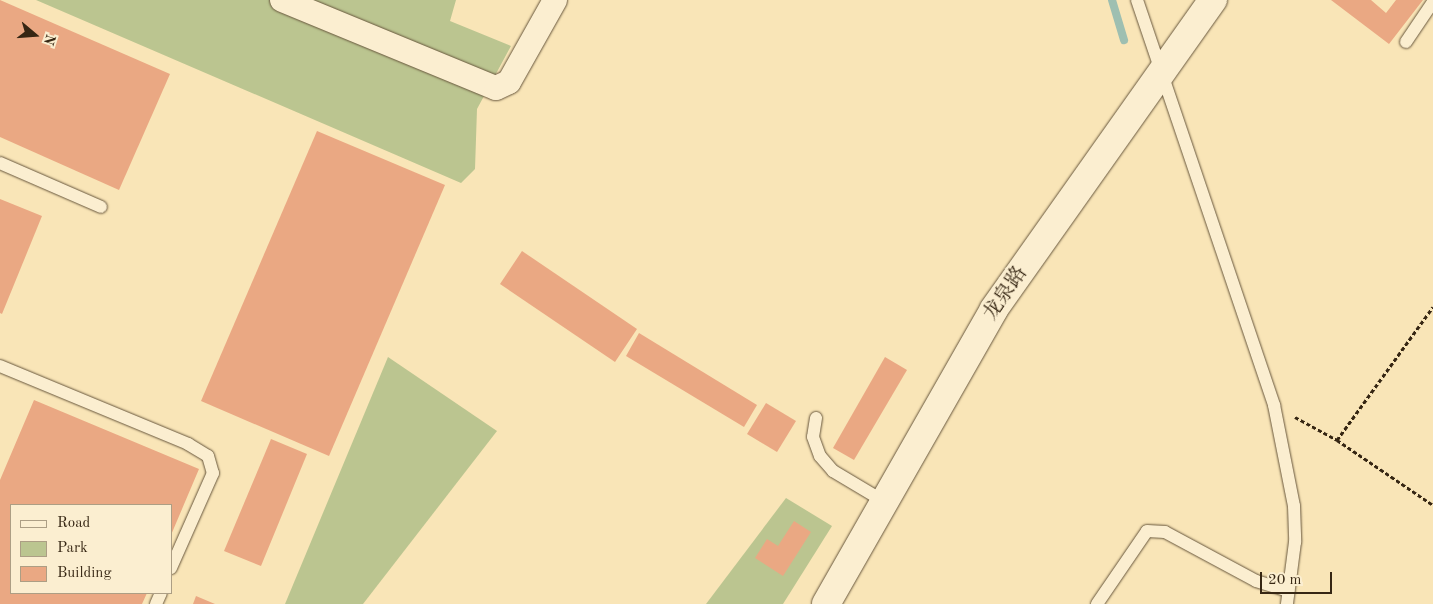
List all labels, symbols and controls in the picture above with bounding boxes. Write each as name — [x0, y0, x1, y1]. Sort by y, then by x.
north arrow — [10, 10, 60, 60]
text: N — [41, 32, 58, 47]
street label: 龙泉路 — [979, 262, 1033, 326]
legend — [10, 504, 172, 594]
text: Road — [57, 516, 90, 531]
text: Park — [57, 541, 88, 556]
scale bar — [1263, 562, 1336, 594]
text: Building — [57, 566, 112, 581]
text: 20 m — [1268, 573, 1302, 588]

